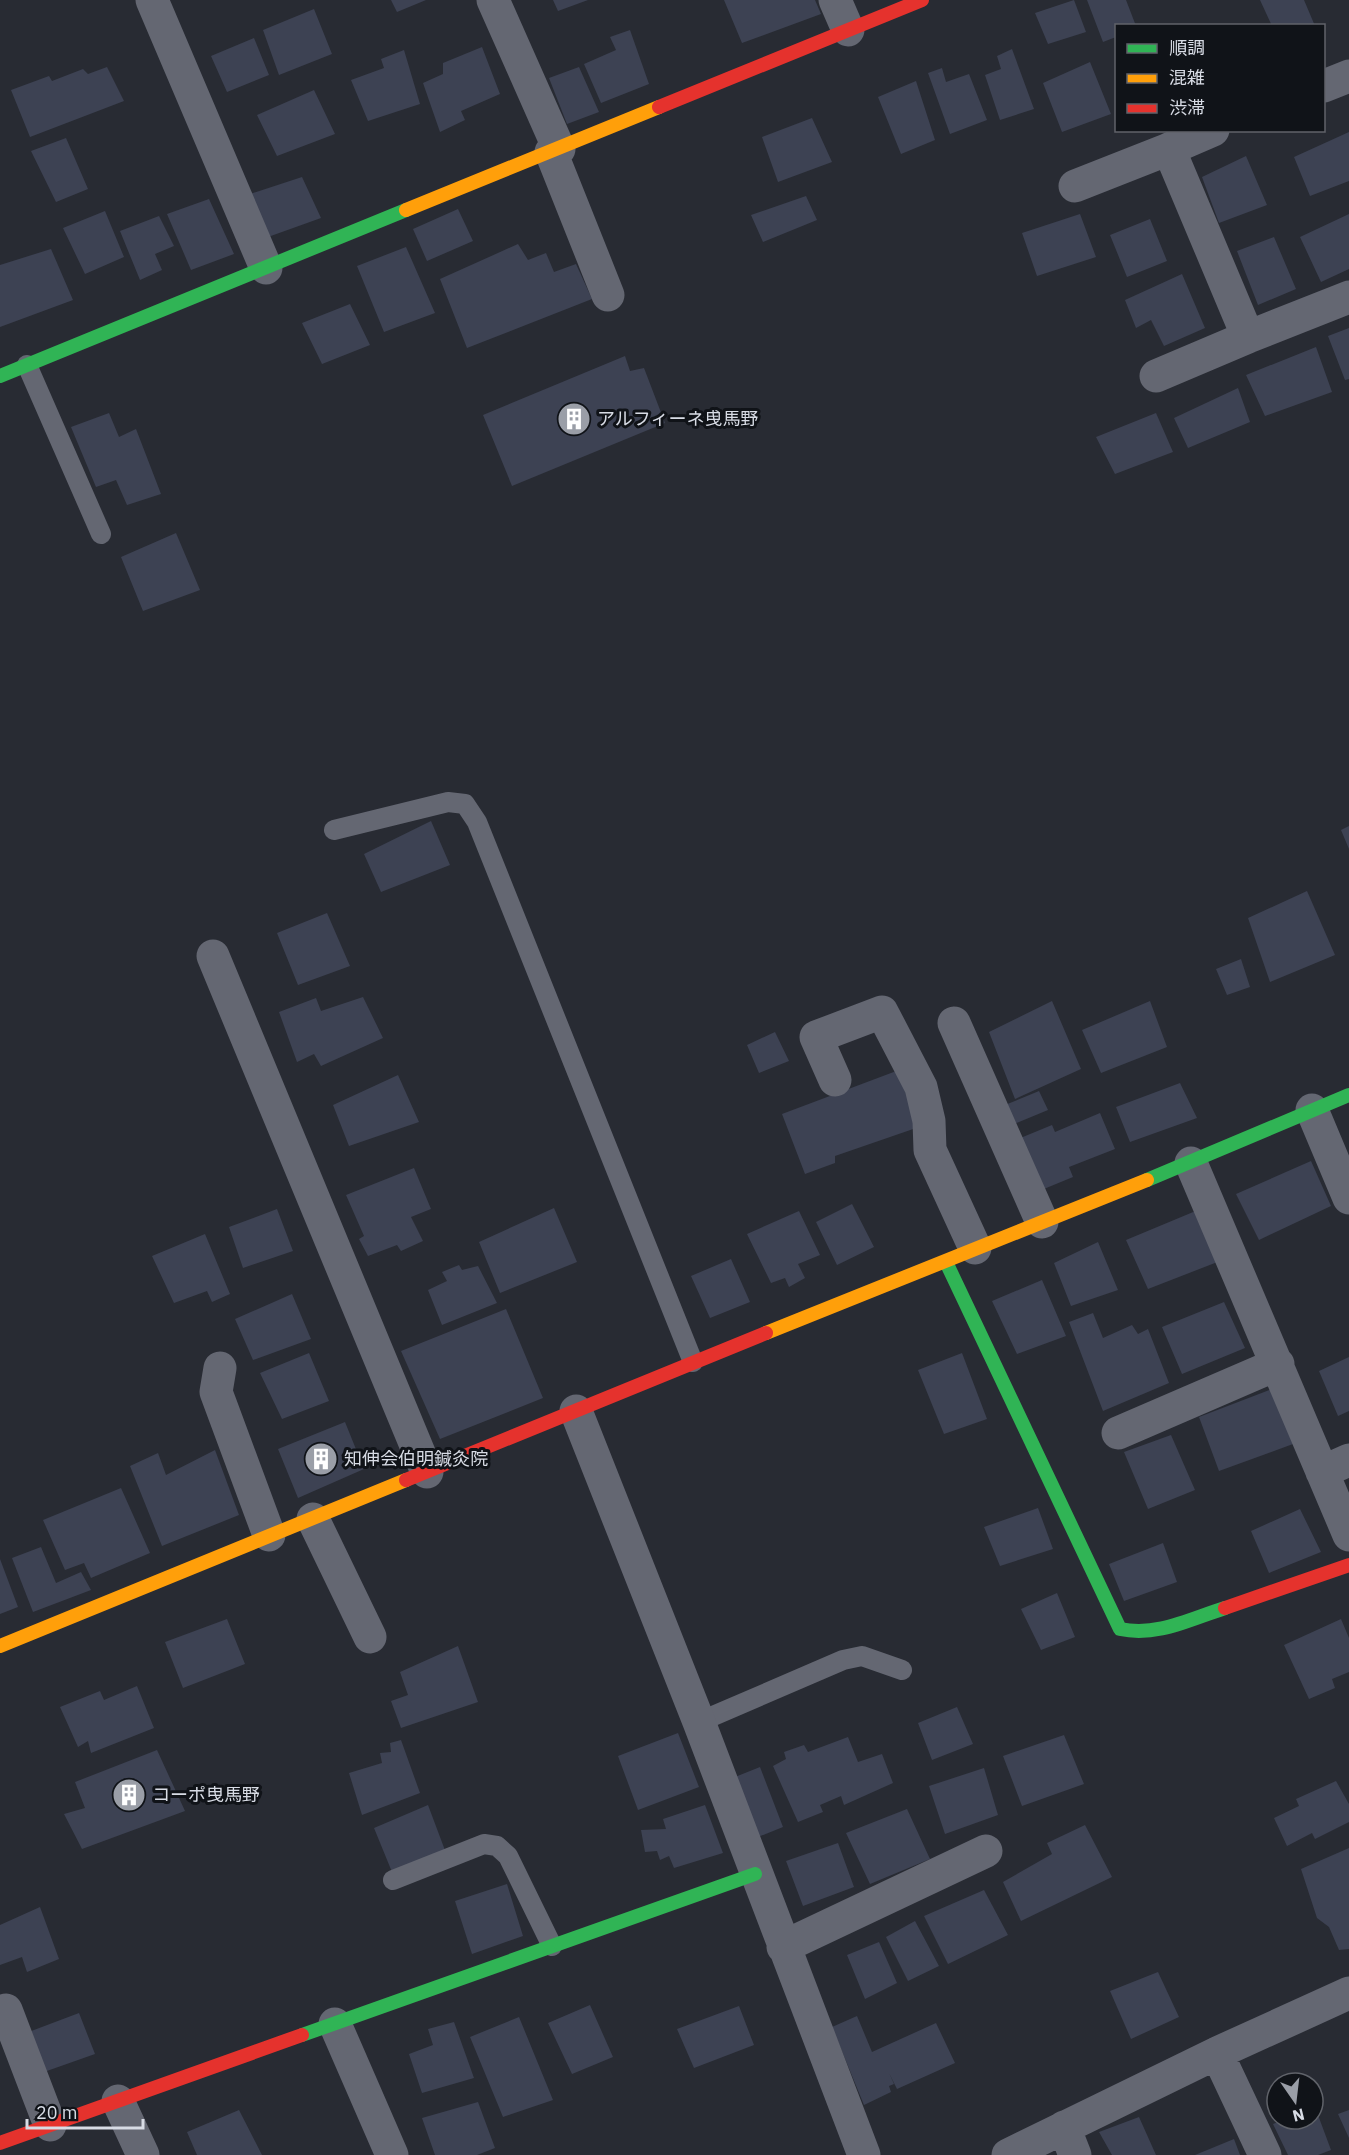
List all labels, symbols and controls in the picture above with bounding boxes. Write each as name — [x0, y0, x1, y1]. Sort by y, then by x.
legend — [1115, 24, 1325, 132]
text: 順調 — [1169, 36, 1205, 59]
text: 混雑 — [1169, 66, 1205, 89]
text: 渋滞 — [1169, 96, 1205, 119]
building icon: アルフィーネ曵馬野 — [556, 401, 592, 437]
place label: アルフィーネ曵馬野 — [597, 407, 758, 430]
building icon: 知伸会伯明鍼灸院 — [303, 1441, 339, 1477]
place label: 知伸会伯明鍼灸院 — [344, 1447, 488, 1470]
building icon: コーポ曳馬野 — [111, 1777, 147, 1813]
place label: コーポ曳馬野 — [152, 1783, 260, 1806]
north arrow — [1265, 2071, 1325, 2131]
scale bar — [27, 2092, 142, 2130]
text: 20 m — [36, 2101, 78, 2124]
text: N — [1291, 2104, 1307, 2127]

